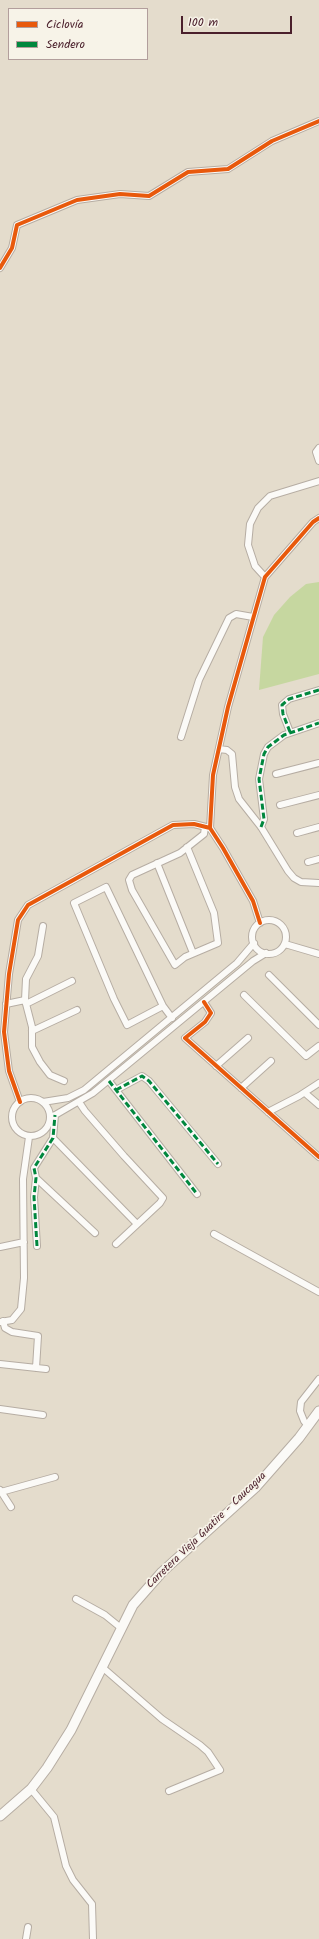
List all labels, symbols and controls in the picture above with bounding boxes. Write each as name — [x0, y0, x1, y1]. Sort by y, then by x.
legend — [8, 8, 148, 60]
scale bar — [183, 8, 294, 34]
text: 100 m — [188, 13, 218, 32]
text: Ciclovía — [46, 15, 83, 34]
text: Sendero — [46, 35, 85, 54]
street label: Carretera Vieja Guatire - Caucagua — [144, 1470, 270, 1592]

